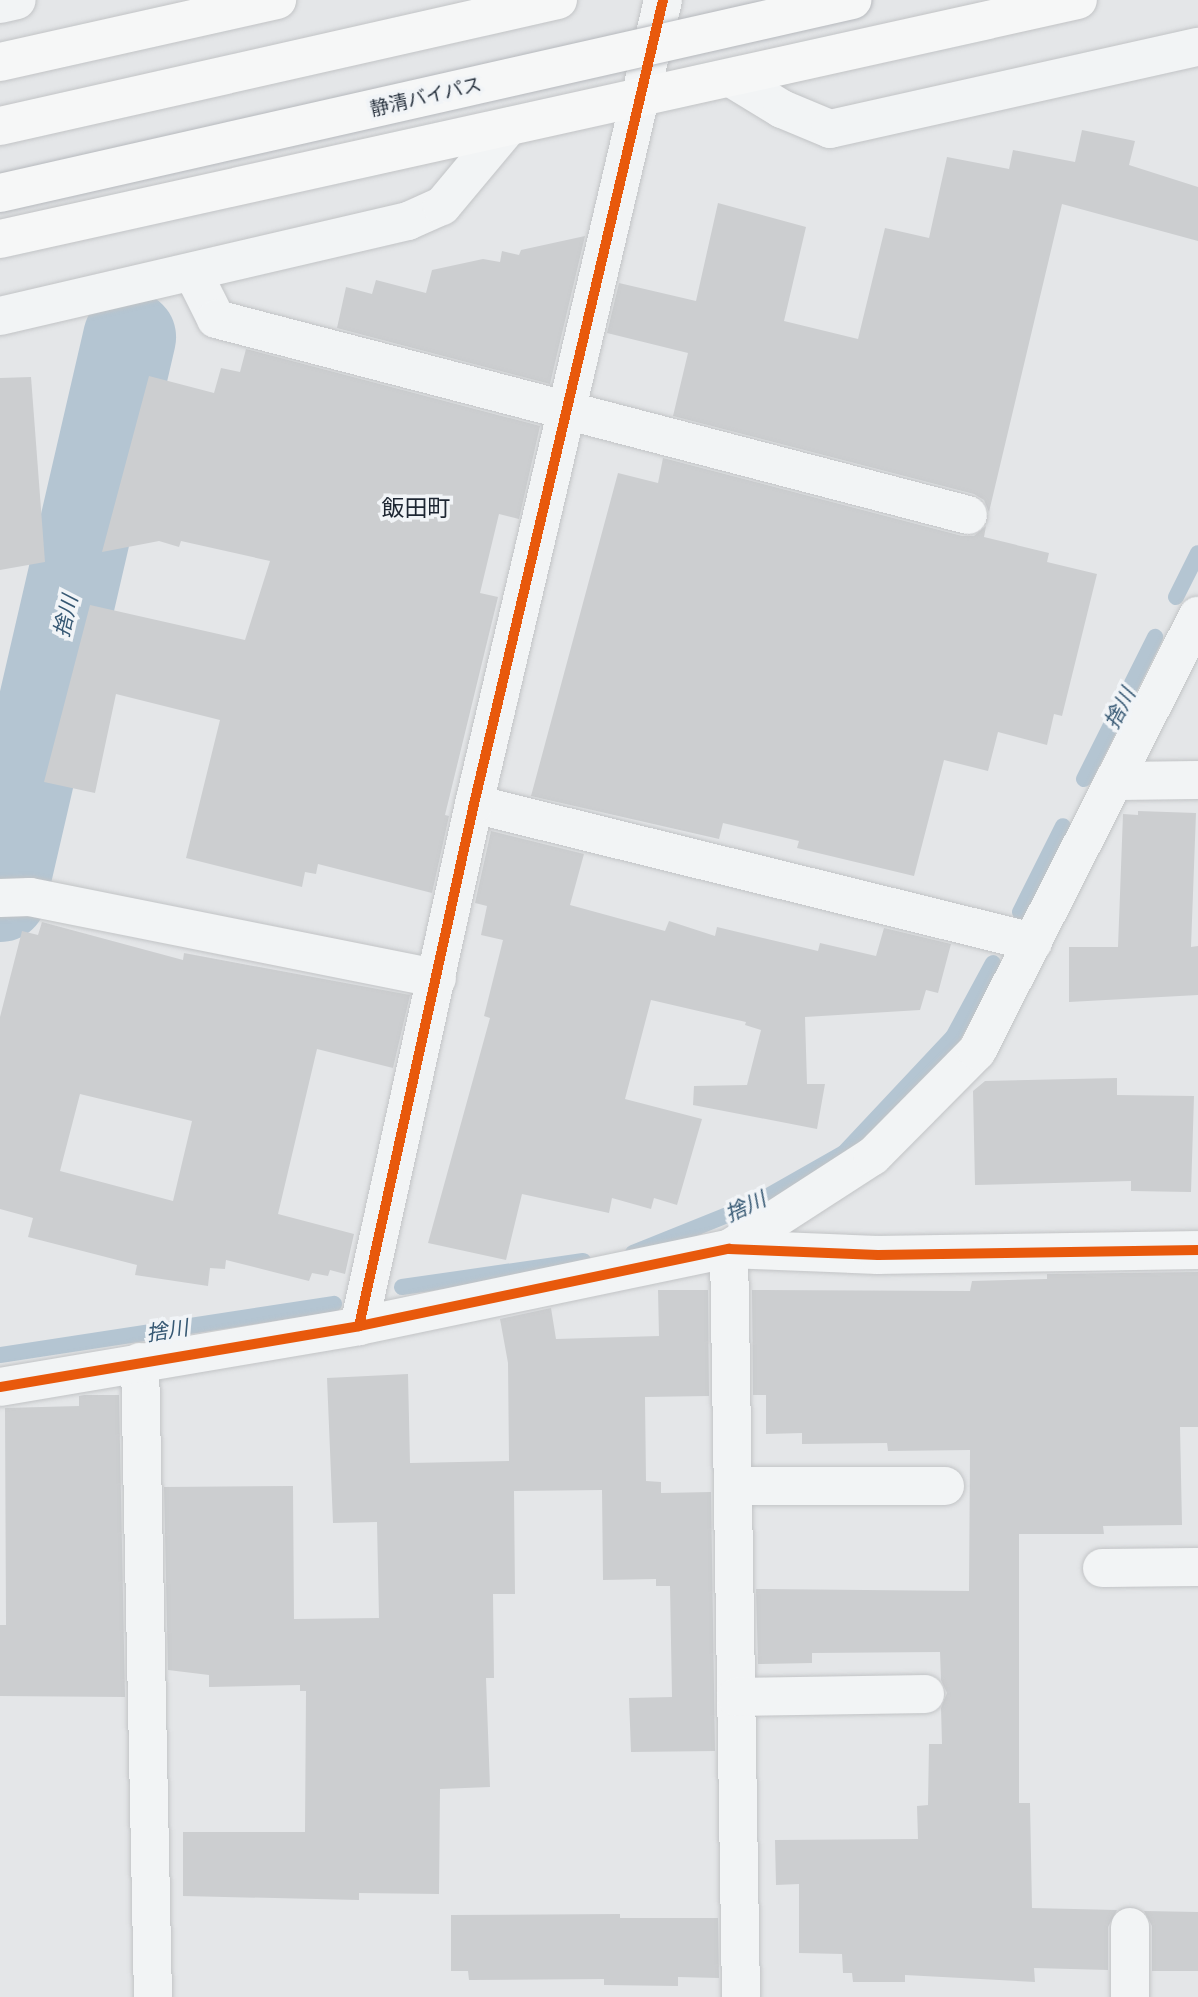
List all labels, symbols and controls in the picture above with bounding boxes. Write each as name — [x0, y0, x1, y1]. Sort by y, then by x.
street label: 静清バイパス — [368, 73, 484, 121]
district label: 飯田町 — [382, 493, 450, 521]
water label: 捨川 — [48, 593, 82, 639]
water label: 捨川 — [1098, 684, 1140, 732]
water label: 捨川 — [721, 1186, 769, 1226]
water label: 捨川 — [144, 1314, 190, 1346]

